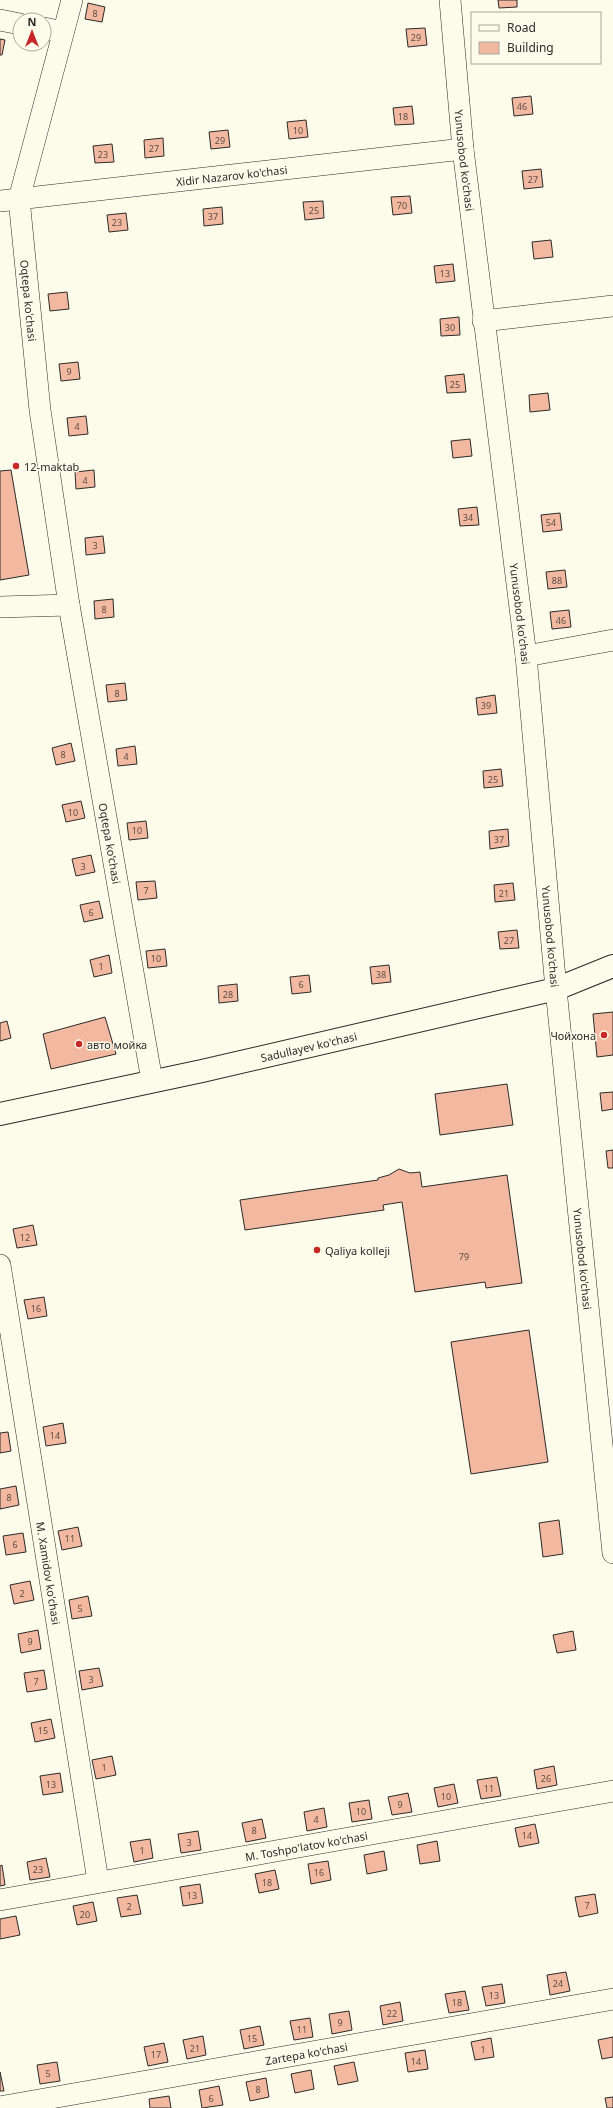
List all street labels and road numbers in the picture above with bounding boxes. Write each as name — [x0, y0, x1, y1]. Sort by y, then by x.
street label: Yunusobod ko'chasi — [452, 109, 478, 212]
street label: Xidir Nazarov ko'chasi — [175, 161, 288, 189]
street label: Oqtepa ko'chasi — [18, 259, 41, 342]
street label: Yunusobod ko'chasi — [507, 562, 534, 665]
street label: Oqtepa ko'chasi — [96, 802, 125, 885]
street label: Yunusobod ko'chasi — [539, 885, 563, 988]
street label: Sadullayev ko'chasi — [259, 1028, 358, 1065]
street label: Yunusobod ko'chasi — [571, 1207, 596, 1310]
street label: M. Xamidov ko'chasi — [33, 1521, 65, 1626]
street label: M. Toshpo'latov ko'chasi — [244, 1827, 369, 1864]
street label: Zartepa ko'chasi — [264, 2038, 349, 2068]

